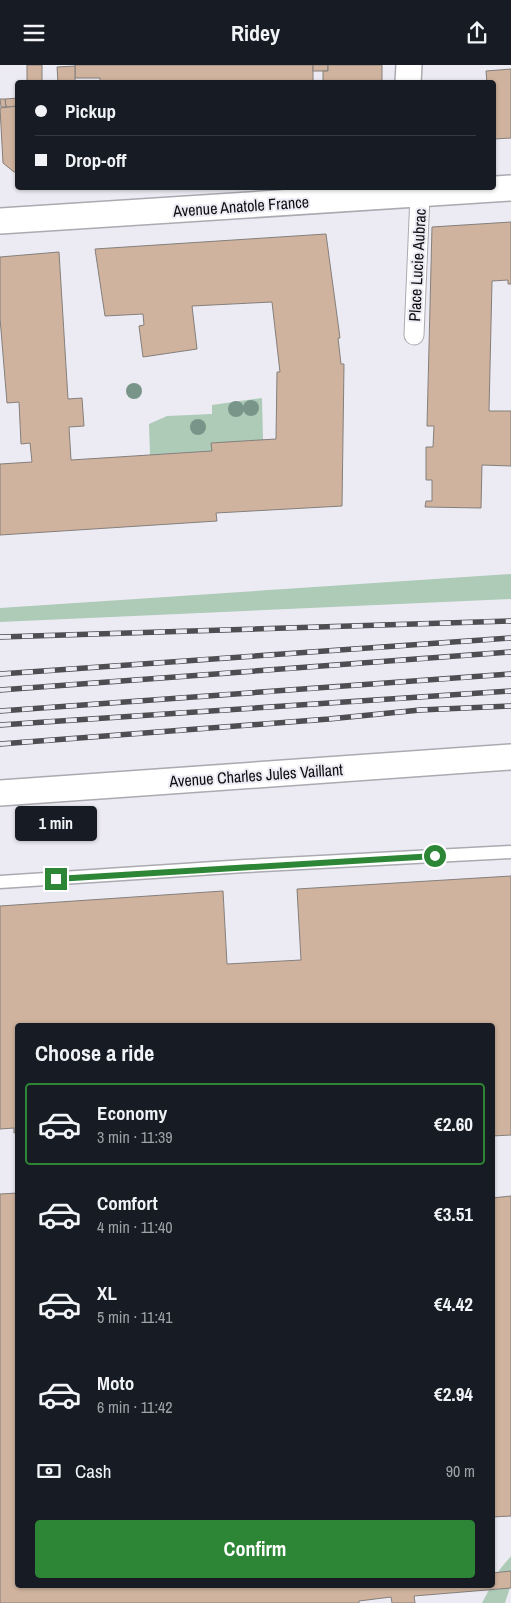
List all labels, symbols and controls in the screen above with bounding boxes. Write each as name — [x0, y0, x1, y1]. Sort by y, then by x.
text: Ridey — [231, 18, 280, 48]
icon: menu — [20, 19, 48, 47]
icon: share — [463, 19, 491, 47]
text: Pickup — [65, 98, 116, 124]
text: Drop-off — [65, 147, 126, 173]
street label: Avenue Anatole France — [171, 190, 310, 222]
street label: Place Lucie Aubrac — [403, 208, 431, 322]
street label: Avenue Charles Jules Vaillant — [168, 758, 344, 792]
callout: 1 min — [15, 807, 97, 841]
text: 1 min — [39, 812, 73, 834]
route start — [424, 845, 446, 867]
route end — [45, 868, 67, 890]
text: Choose a ride — [35, 1038, 154, 1068]
text: Economy — [97, 1100, 167, 1126]
icon: car — [37, 1102, 82, 1147]
text: €2.60 — [434, 1111, 473, 1137]
text: 3 min · 11:39 — [97, 1126, 173, 1148]
text: Comfort — [97, 1190, 158, 1216]
icon: car — [37, 1192, 82, 1237]
text: €3.51 — [434, 1201, 473, 1227]
text: 4 min · 11:40 — [97, 1216, 173, 1238]
text: XL — [97, 1280, 117, 1306]
icon: car — [37, 1282, 82, 1327]
text: €4.42 — [434, 1291, 473, 1317]
text: 5 min · 11:41 — [97, 1306, 173, 1328]
text: Moto — [97, 1370, 134, 1396]
icon: car — [37, 1372, 82, 1417]
text: €2.94 — [434, 1381, 473, 1407]
text: 6 min · 11:42 — [97, 1396, 173, 1418]
icon: cash — [35, 1457, 63, 1485]
text: Cash — [75, 1458, 111, 1484]
text: 90 m — [446, 1460, 475, 1482]
button: Confirm — [35, 1520, 475, 1578]

